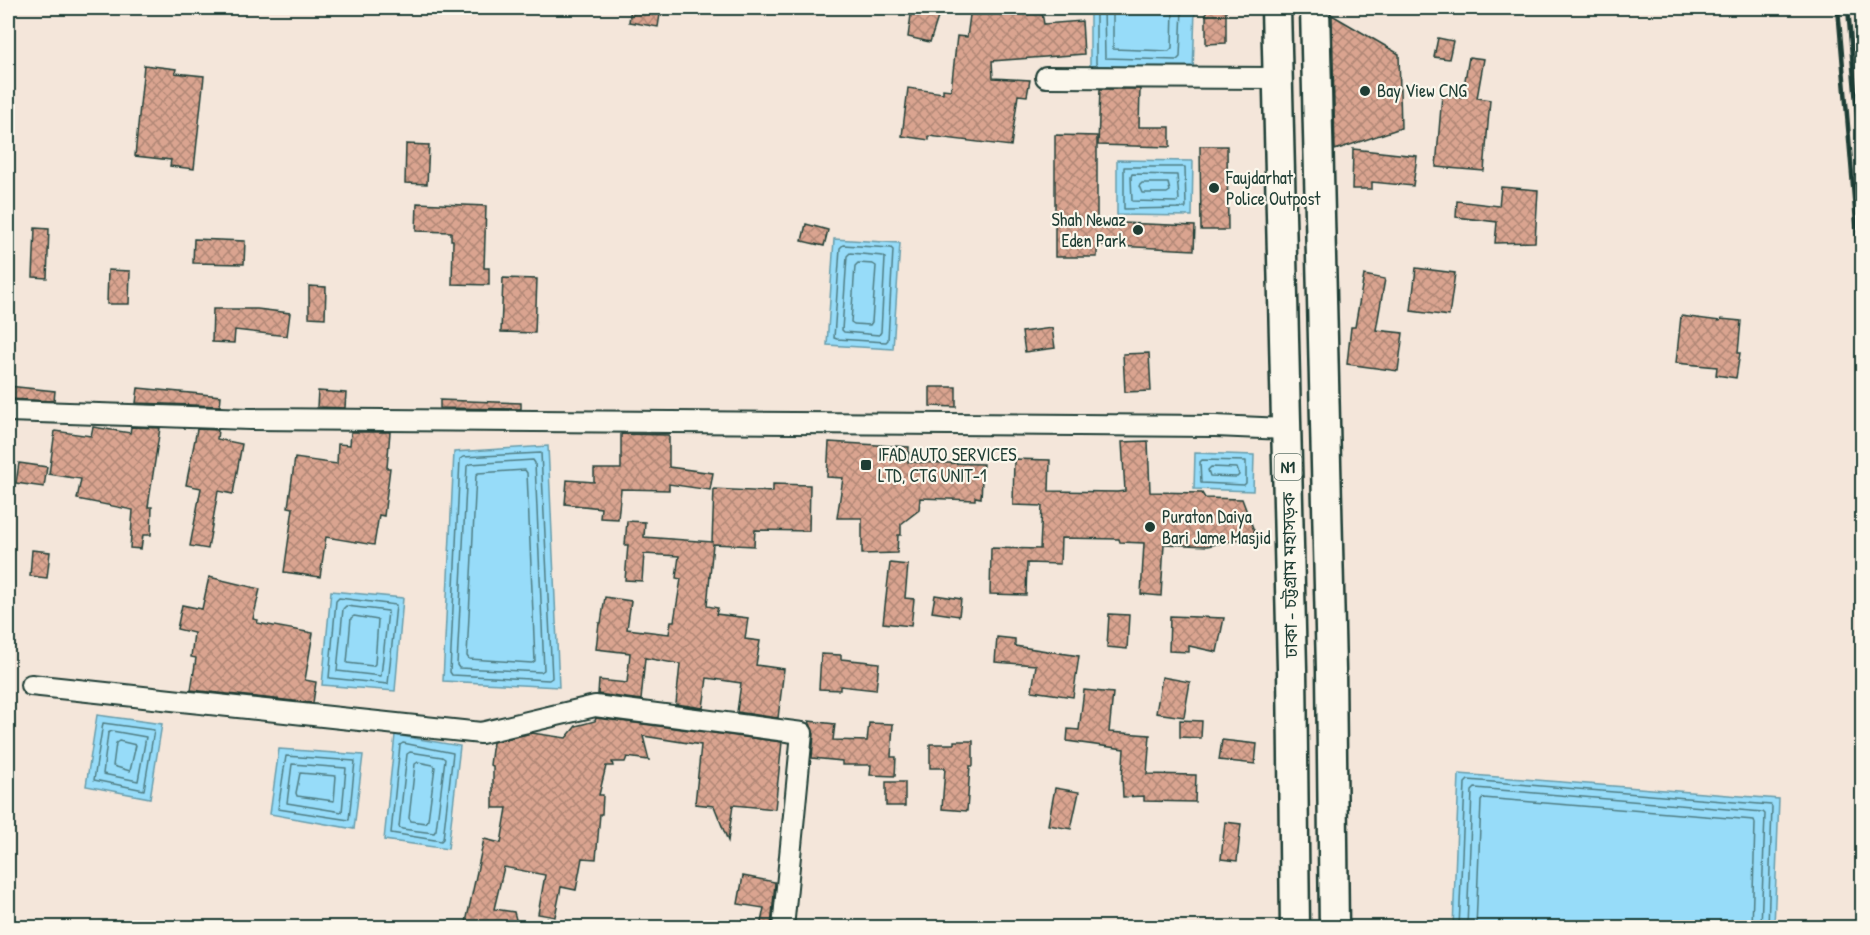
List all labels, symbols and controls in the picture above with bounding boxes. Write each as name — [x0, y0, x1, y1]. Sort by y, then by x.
place label: Bay View CNG — [1377, 78, 1467, 103]
marker: Bay View CNG — [1358, 84, 1372, 98]
place label: Faujdarhat Police Outpost — [1225, 165, 1321, 211]
marker: Faujdarhat Police Outpost — [1207, 181, 1221, 195]
place label: Shah Newaz Eden Park — [1052, 207, 1127, 253]
marker: Shah Newaz Eden Park — [1131, 223, 1145, 237]
place label: IFAD AUTO SERVICES LTD, CTG UNIT-1 — [878, 442, 1017, 488]
road number: N1 — [1274, 454, 1302, 480]
marker: IFAD AUTO SERVICES LTD, CTG UNIT-1 — [859, 458, 873, 472]
street label: ঢাকা - চট্টগ্রাম মহাসড়ক — [1276, 491, 1303, 659]
place label: Puraton Daiya Bari Jame Masjid — [1162, 504, 1271, 550]
marker: Puraton Daiya Bari Jame Masjid — [1143, 520, 1157, 534]

